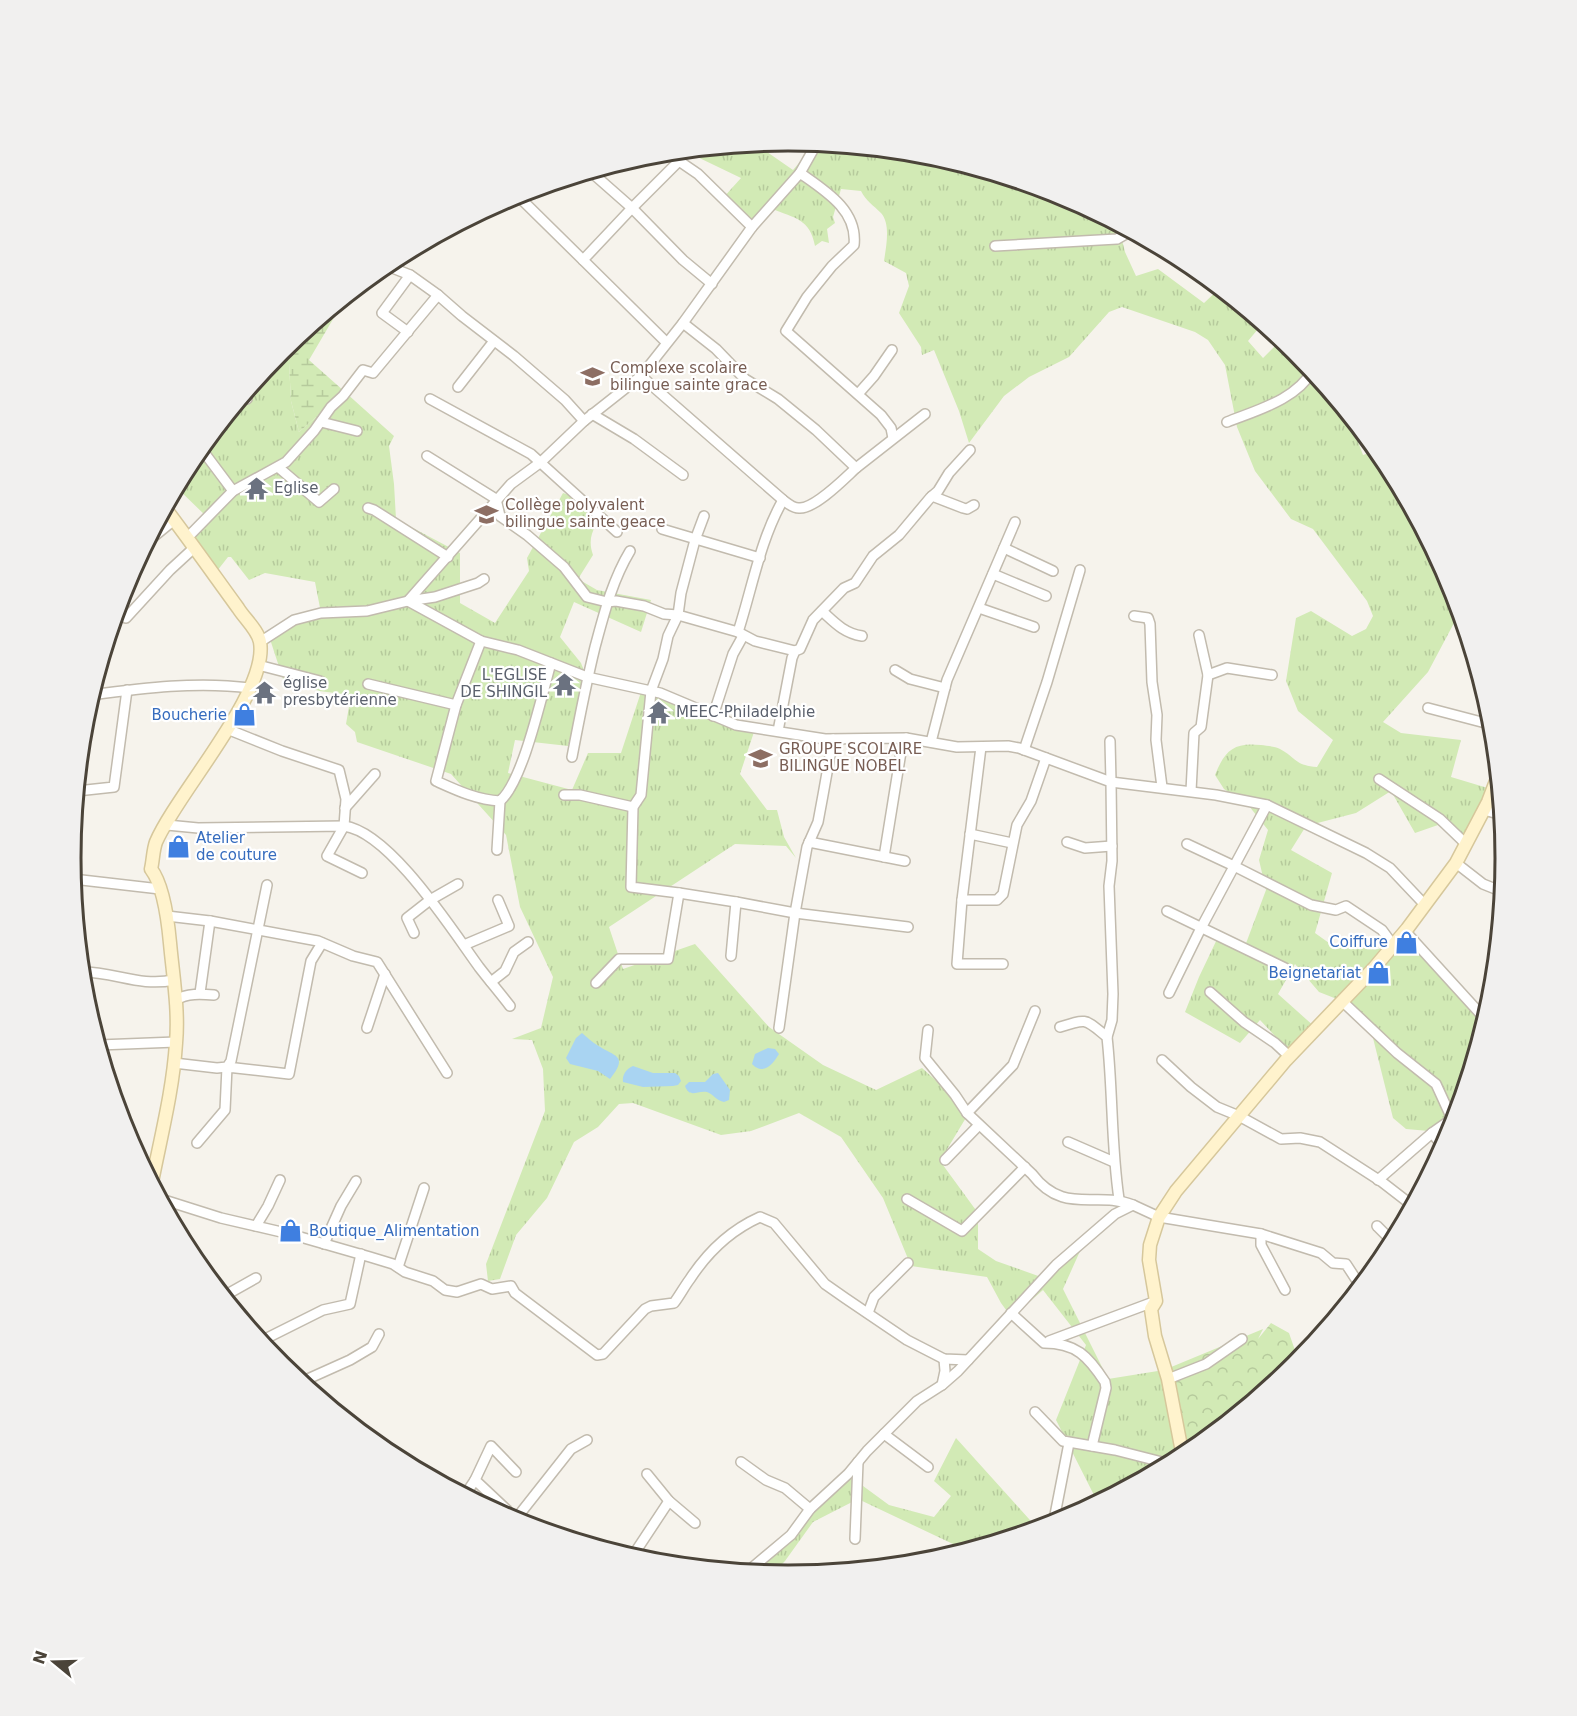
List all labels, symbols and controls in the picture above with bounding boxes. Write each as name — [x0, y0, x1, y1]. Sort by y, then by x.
place label: Complexe scolaire bilingue sainte grace — [610, 359, 767, 394]
school or university icon: Complexe scolaire bilingue sainte grace — [579, 364, 605, 390]
temple icon: Eglise — [243, 475, 269, 501]
place label: Eglise — [274, 479, 318, 497]
place label: Collège polyvalent bilingue sainte geace — [505, 496, 666, 531]
school or university icon: Collège polyvalent bilingue sainte geace — [474, 501, 500, 527]
place label: L'EGLISE DE SHINGIL — [460, 666, 548, 701]
temple icon: L'EGLISE DE SHINGIL — [552, 671, 578, 697]
place label: église presbytérienne — [283, 674, 397, 709]
temple icon: église presbytérienne — [252, 679, 278, 705]
temple icon: MEEC-Philadelphie — [645, 699, 671, 725]
shop icon: Boucherie — [232, 702, 258, 728]
place label: MEEC-Philadelphie — [676, 703, 815, 721]
place label: Boucherie — [151, 706, 227, 724]
place label: GROUPE SCOLAIRE BILINGUE NOBEL — [779, 740, 922, 775]
school or university icon: GROUPE SCOLAIRE BILINGUE NOBEL — [748, 745, 774, 771]
place label: Atelier de couture — [196, 829, 277, 864]
shop icon: Atelier de couture — [165, 834, 191, 860]
shop icon: Coiffure — [1393, 929, 1419, 955]
place label: Coiffure — [1329, 933, 1388, 951]
shop icon: Beignetariat — [1366, 960, 1392, 986]
place label: Beignetariat — [1269, 964, 1361, 982]
shop icon: Boutique_Alimentation — [278, 1218, 304, 1244]
place label: Boutique_Alimentation — [309, 1222, 480, 1241]
north arrow — [24, 1632, 84, 1692]
text: N — [29, 1648, 51, 1667]

